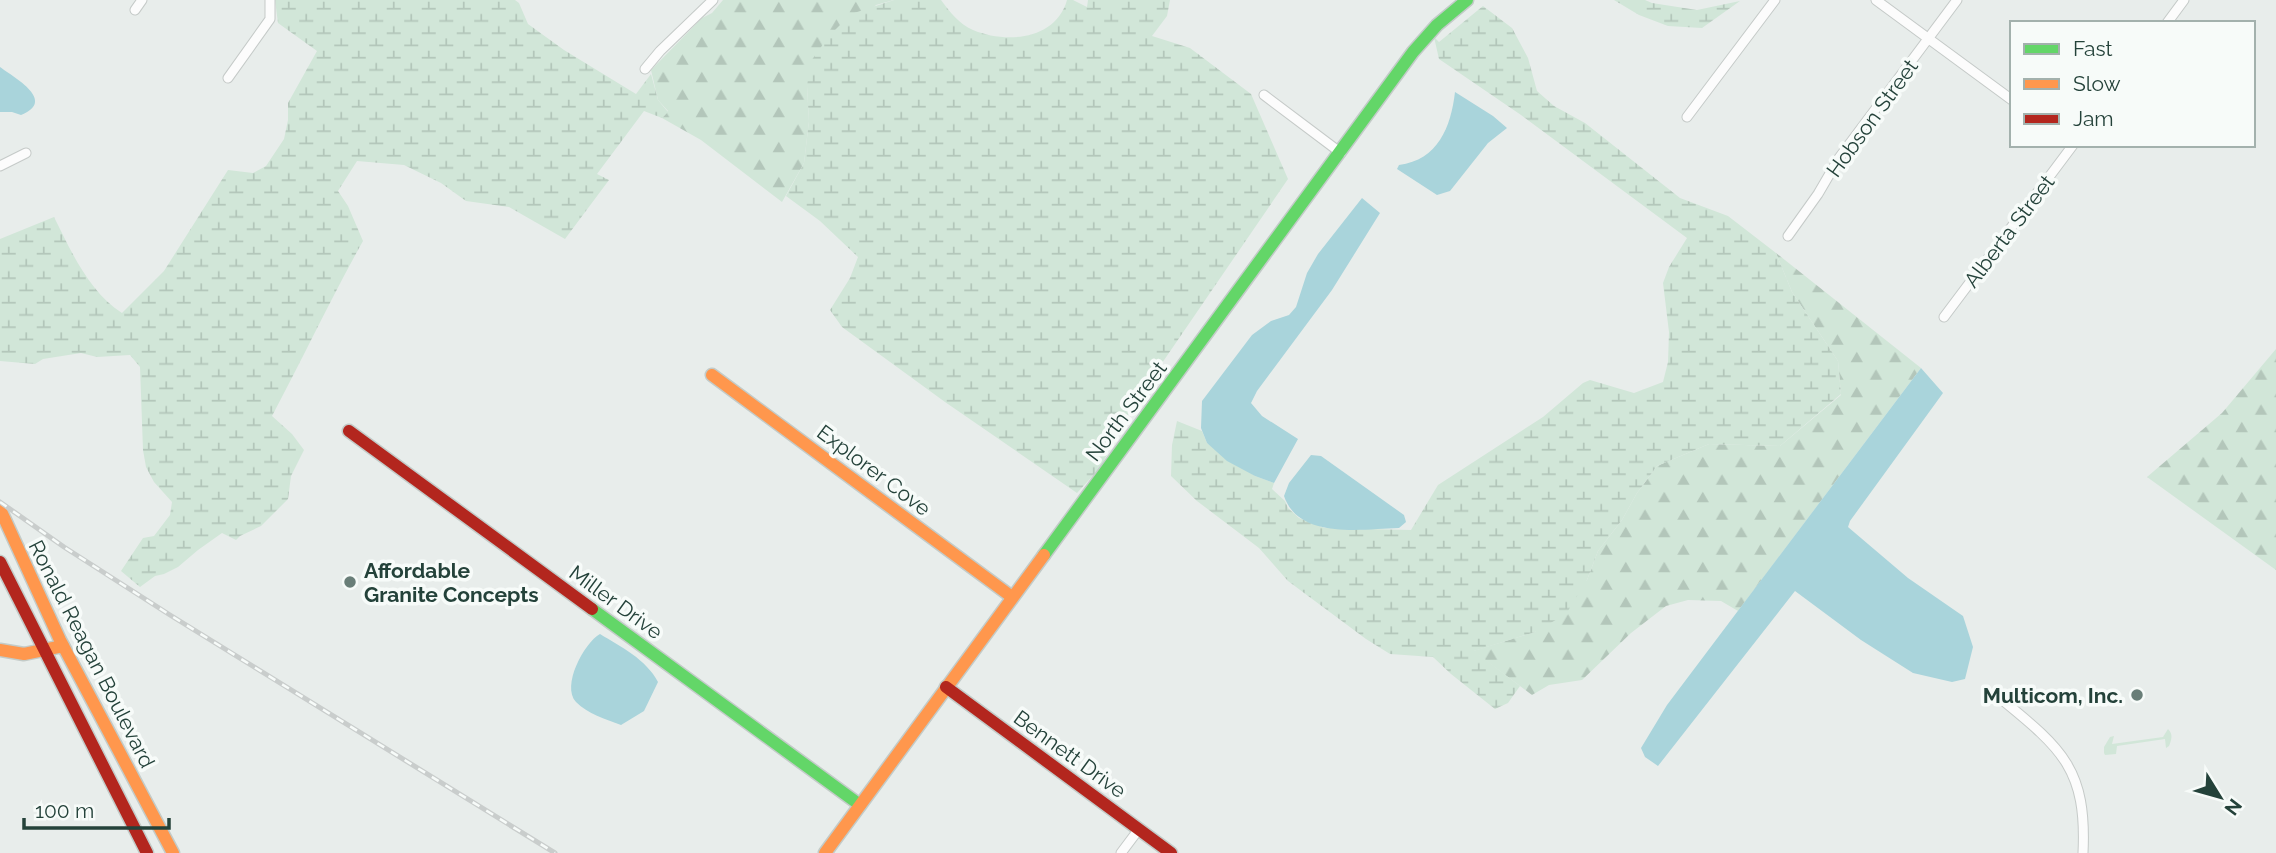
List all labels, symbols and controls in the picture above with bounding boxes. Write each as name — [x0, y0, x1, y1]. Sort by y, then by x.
legend — [2010, 21, 2255, 147]
text: Fast — [2073, 36, 2113, 61]
street label: Hobson Street — [1821, 54, 1923, 182]
text: Slow — [2073, 71, 2121, 96]
text: Jam — [2073, 106, 2114, 131]
street label: Alberta Street — [1959, 170, 2059, 292]
street label: North Street — [1080, 356, 1172, 466]
street label: Explorer Cove — [812, 419, 936, 521]
street label: Ronald Reagan Boulevard — [24, 536, 160, 772]
place label: Affordable Granite Concepts — [364, 558, 539, 607]
street label: Miller Drive — [565, 560, 667, 644]
marker: Affordable Granite Concepts — [342, 574, 358, 590]
place label: Multicom, Inc. — [1983, 683, 2123, 708]
marker: Multicom, Inc. — [2129, 687, 2145, 703]
street label: Bennett Drive — [1009, 705, 1131, 803]
north arrow — [2185, 762, 2255, 832]
scale bar — [24, 786, 170, 830]
text: N — [2220, 795, 2247, 820]
text: 100 m — [35, 798, 94, 823]

